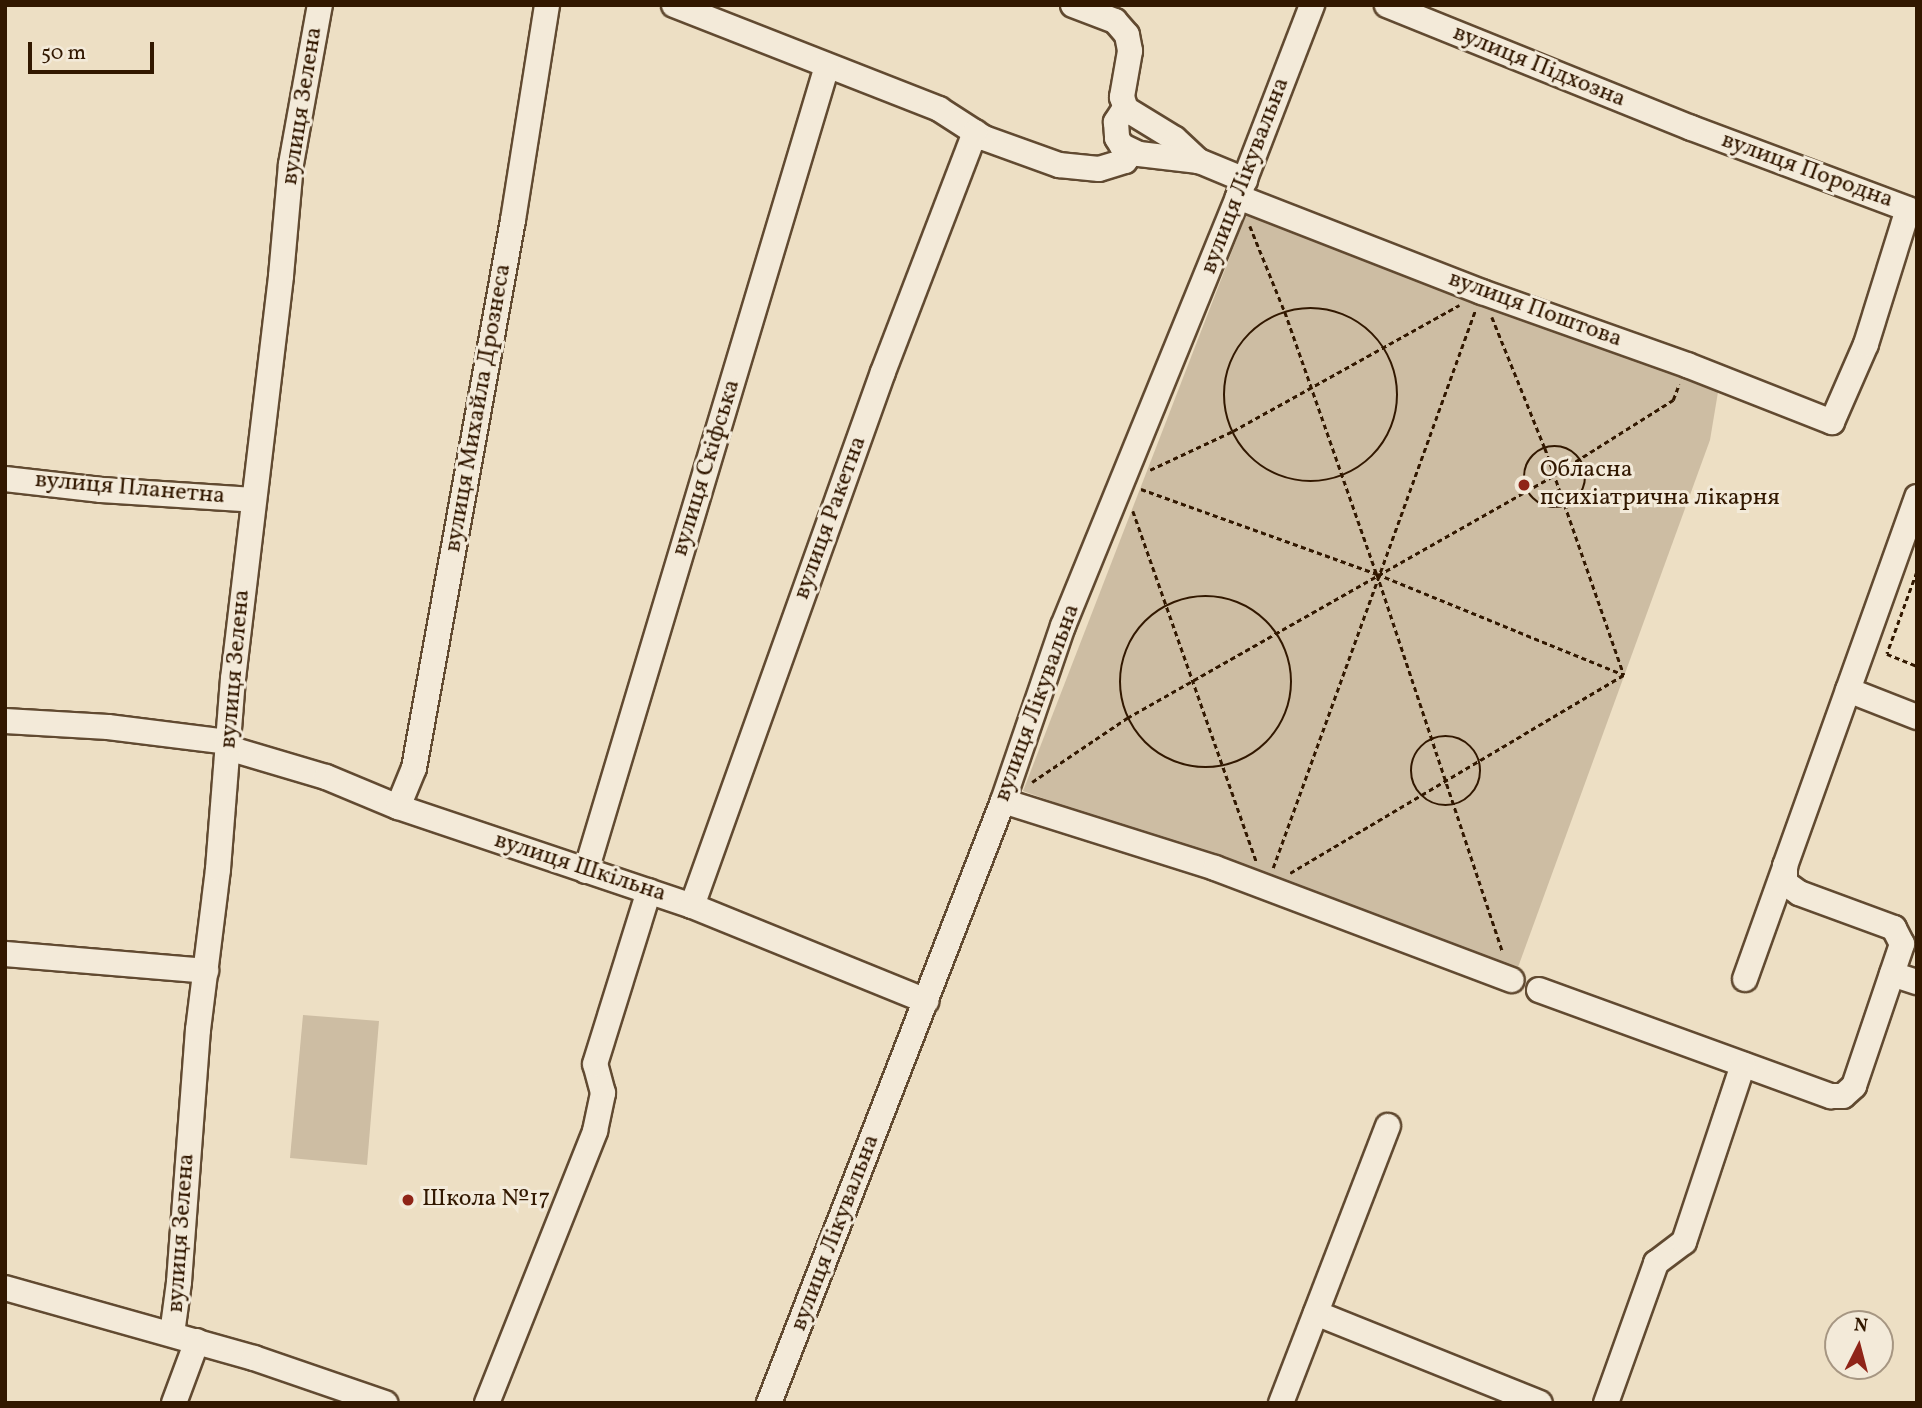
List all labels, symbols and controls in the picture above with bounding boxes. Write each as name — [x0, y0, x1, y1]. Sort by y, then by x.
street label: вулиця Підхозна — [1448, 19, 1630, 115]
street label: вулиця Зелена — [276, 25, 330, 187]
scale bar — [32, 28, 158, 72]
text: 50 m — [41, 39, 86, 68]
street label: вулиця Лікувальна — [1195, 74, 1297, 278]
street label: вулиця Породна — [1717, 127, 1897, 215]
street label: вулиця Михайла Дрознеса — [439, 262, 519, 554]
street label: вулиця Поштова — [1444, 265, 1626, 355]
street label: вулиця Скіфська — [666, 376, 748, 560]
street label: вулиця Ракетна — [788, 432, 874, 604]
place label: Обласна психіатрична лікарня — [1540, 457, 1780, 513]
street label: вулиця Планетна — [34, 466, 226, 512]
marker: Обласна психіатрична лікарня — [1514, 475, 1534, 495]
street label: вулиця Зелена — [215, 588, 257, 750]
street label: вулиця Лікувальна — [989, 600, 1087, 806]
street label: вулиця Шкільна — [490, 827, 670, 909]
street label: вулиця Лікувальна — [785, 1131, 887, 1335]
street label: вулиця Зелена — [162, 1152, 202, 1314]
place label: Школа №17 — [422, 1186, 550, 1214]
marker: Школа №17 — [400, 1192, 416, 1208]
north arrow — [1824, 1310, 1894, 1380]
text: N — [1853, 1312, 1869, 1340]

